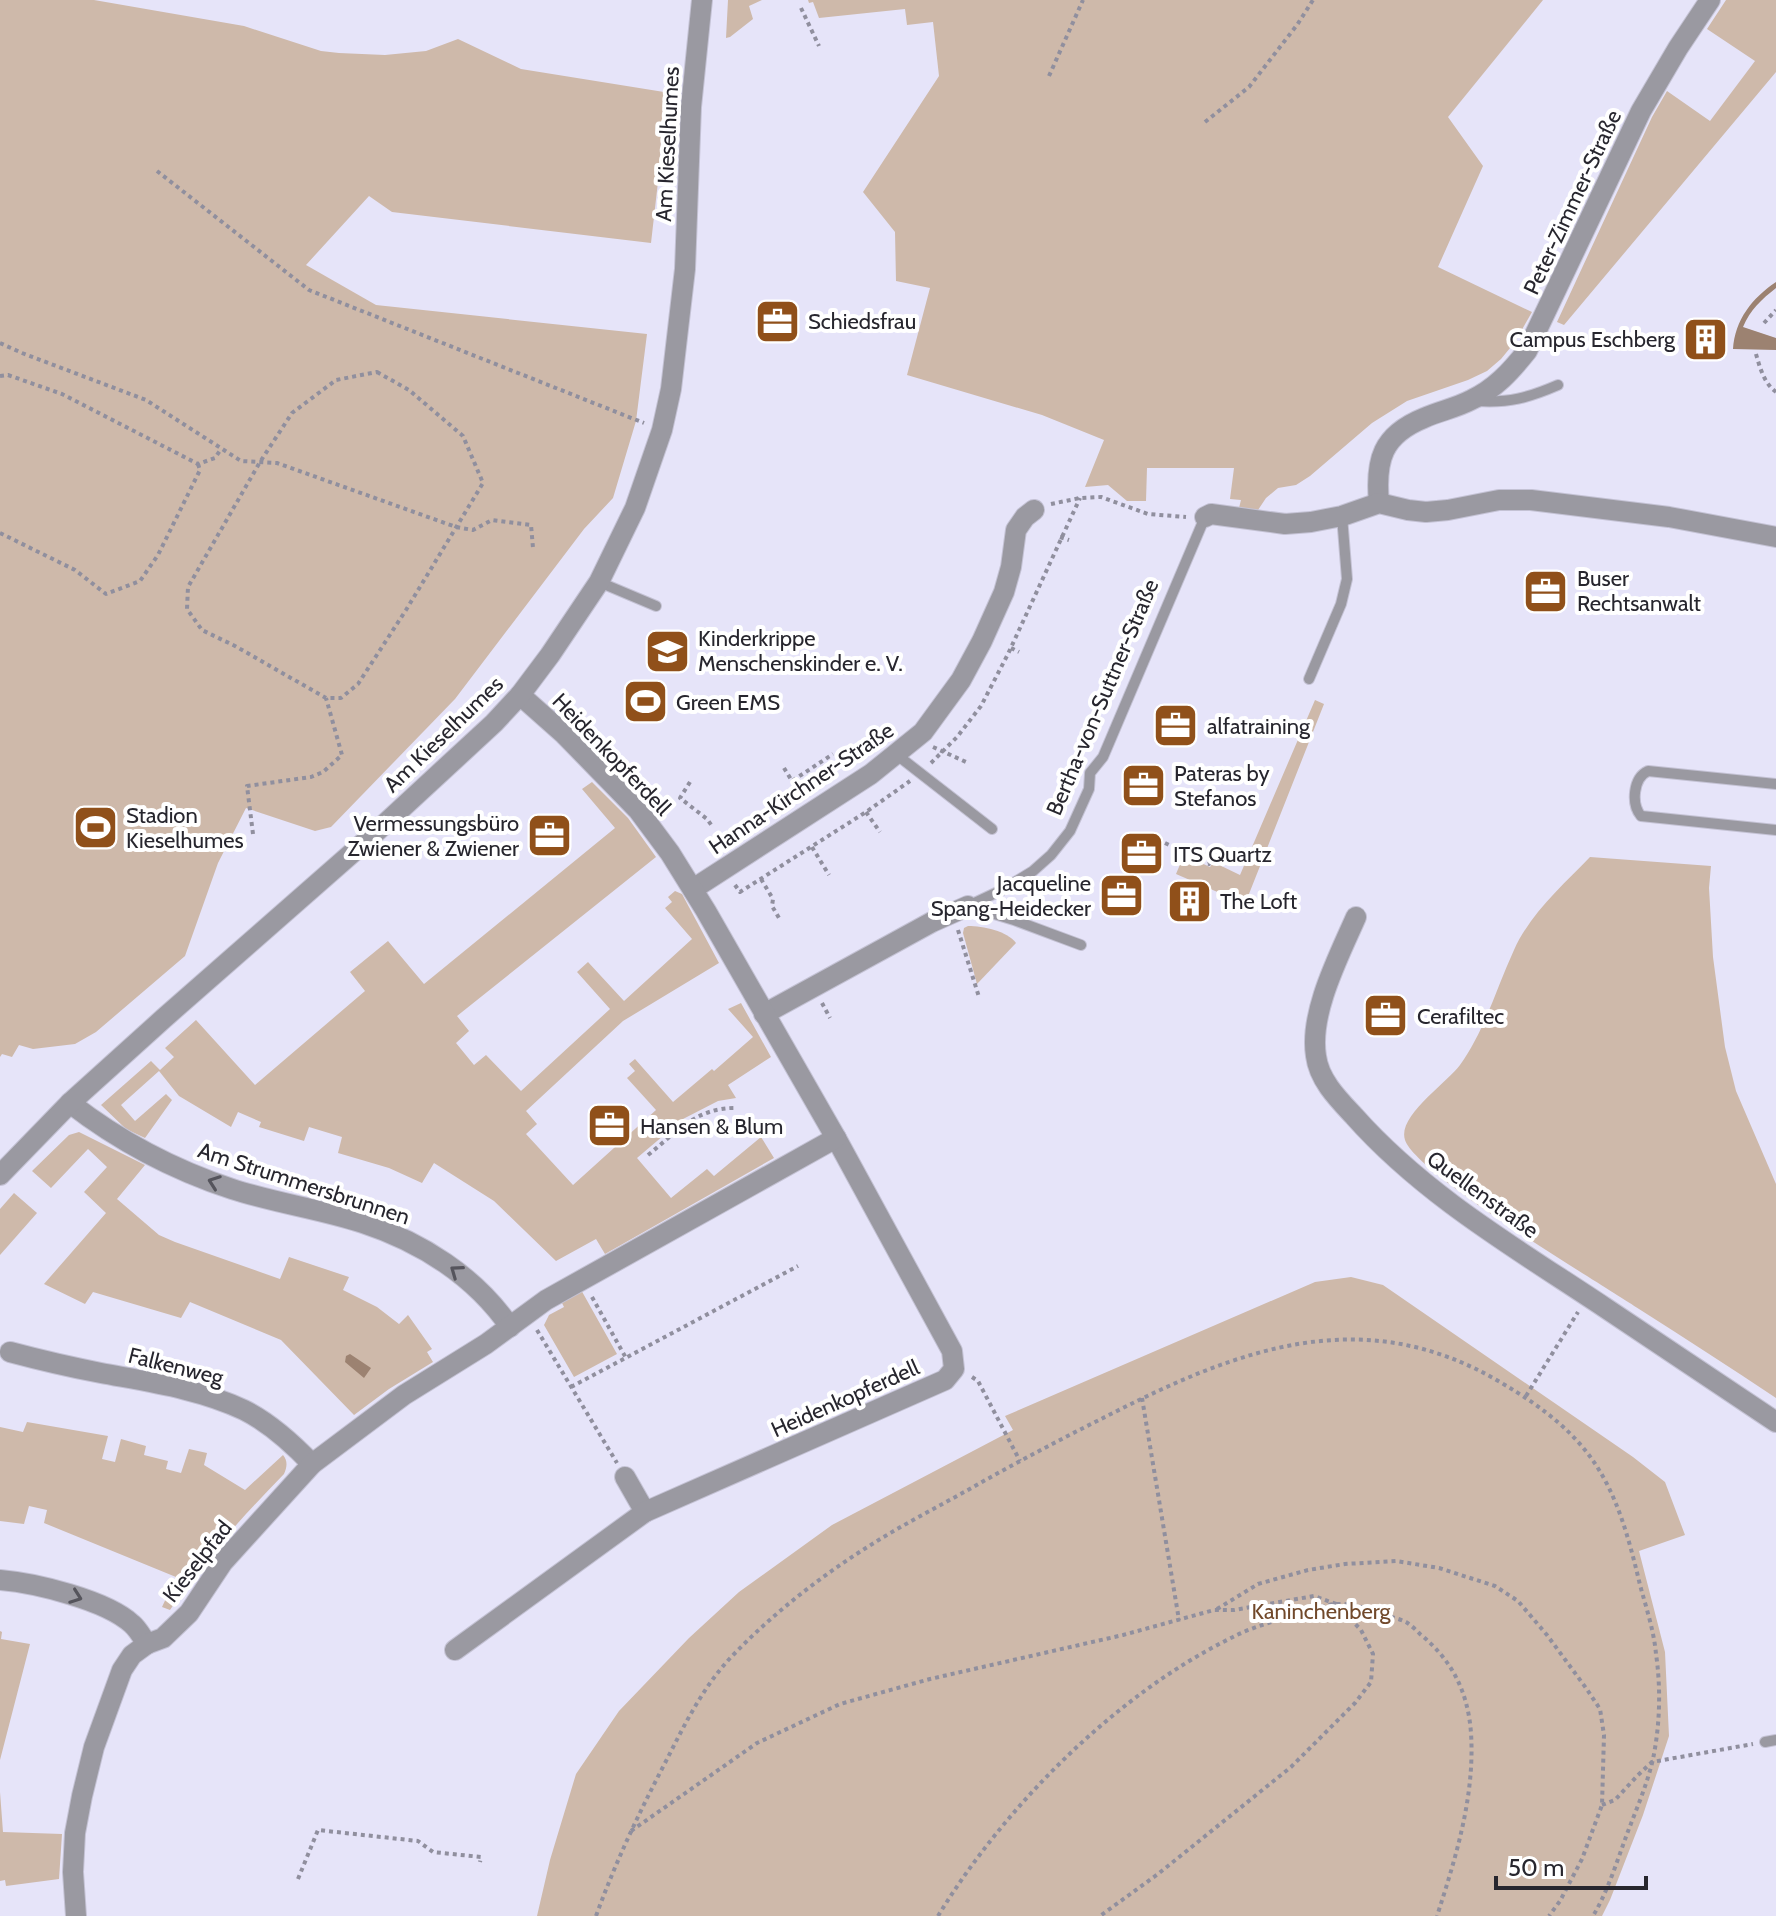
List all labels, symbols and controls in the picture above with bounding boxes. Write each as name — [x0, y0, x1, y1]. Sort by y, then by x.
street label: Am Kieselhumes — [650, 66, 685, 222]
street label: Peter-Zimmer-Straße — [1518, 106, 1627, 299]
office icon: Schiedsfrau — [753, 297, 801, 345]
place label: Schiedsfrau — [808, 308, 916, 335]
building icon: Campus Eschberg — [1682, 315, 1730, 363]
place label: Campus Eschberg — [1509, 326, 1676, 353]
place label: Buser Rechtsanwalt — [1577, 565, 1702, 617]
office icon: Buser Rechtsanwalt — [1522, 567, 1570, 615]
street label: Bertha-von-Suttner-Straße — [1040, 575, 1164, 819]
place label: Kinderkrippe Menschenskinder e. V. — [698, 625, 903, 677]
school or university icon: Kinderkrippe Menschenskinder e. V. — [643, 627, 691, 675]
street label: Am Kieselhumes — [378, 671, 509, 798]
sports icon: Green EMS — [621, 678, 669, 726]
street label: Heidenkopferdell — [547, 688, 677, 822]
place label: Green EMS — [676, 689, 780, 716]
office icon: alfatraining — [1152, 702, 1200, 750]
place label: alfatraining — [1207, 713, 1311, 740]
street label: Hanna-Kirchner-Straße — [704, 717, 899, 860]
place label: Pateras by Stefanos — [1174, 760, 1270, 812]
office icon: Pateras by Stefanos — [1119, 762, 1167, 810]
place label: Stadion Kieselhumes — [126, 802, 244, 854]
sports icon: Stadion Kieselhumes — [71, 804, 119, 852]
place label: Vermessungsbüro Zwiener & Zwiener — [347, 810, 519, 862]
office icon: Vermessungsbüro Zwiener & Zwiener — [526, 812, 574, 860]
office icon: ITS Quartz — [1118, 830, 1166, 878]
place label: ITS Quartz — [1173, 841, 1272, 868]
place label: Jacqueline Spang-Heidecker — [931, 870, 1091, 922]
office icon: Jacqueline Spang-Heidecker — [1098, 872, 1146, 920]
building icon: The Loft — [1165, 877, 1213, 925]
place label: The Loft — [1220, 888, 1298, 915]
office icon: Cerafiltec — [1362, 992, 1410, 1040]
place label: Cerafiltec — [1417, 1003, 1504, 1030]
office icon: Hansen & Blum — [585, 1102, 633, 1150]
place label: Hansen & Blum — [640, 1113, 783, 1140]
street label: Am Strummersbrunnen — [195, 1136, 413, 1230]
street label: Quellenstraße — [1422, 1145, 1544, 1244]
one-way arrow — [208, 1175, 222, 1192]
one-way arrow — [451, 1266, 465, 1281]
street label: Falkenweg — [126, 1342, 227, 1392]
street label: Heidenkopferdell — [767, 1353, 924, 1443]
street label: Kieselpfad — [157, 1515, 238, 1608]
one-way arrow — [68, 1587, 82, 1604]
park label: Kaninchenberg — [1252, 1598, 1392, 1625]
scale bar — [1496, 1840, 1646, 1890]
text: 50 m — [1508, 1853, 1564, 1882]

